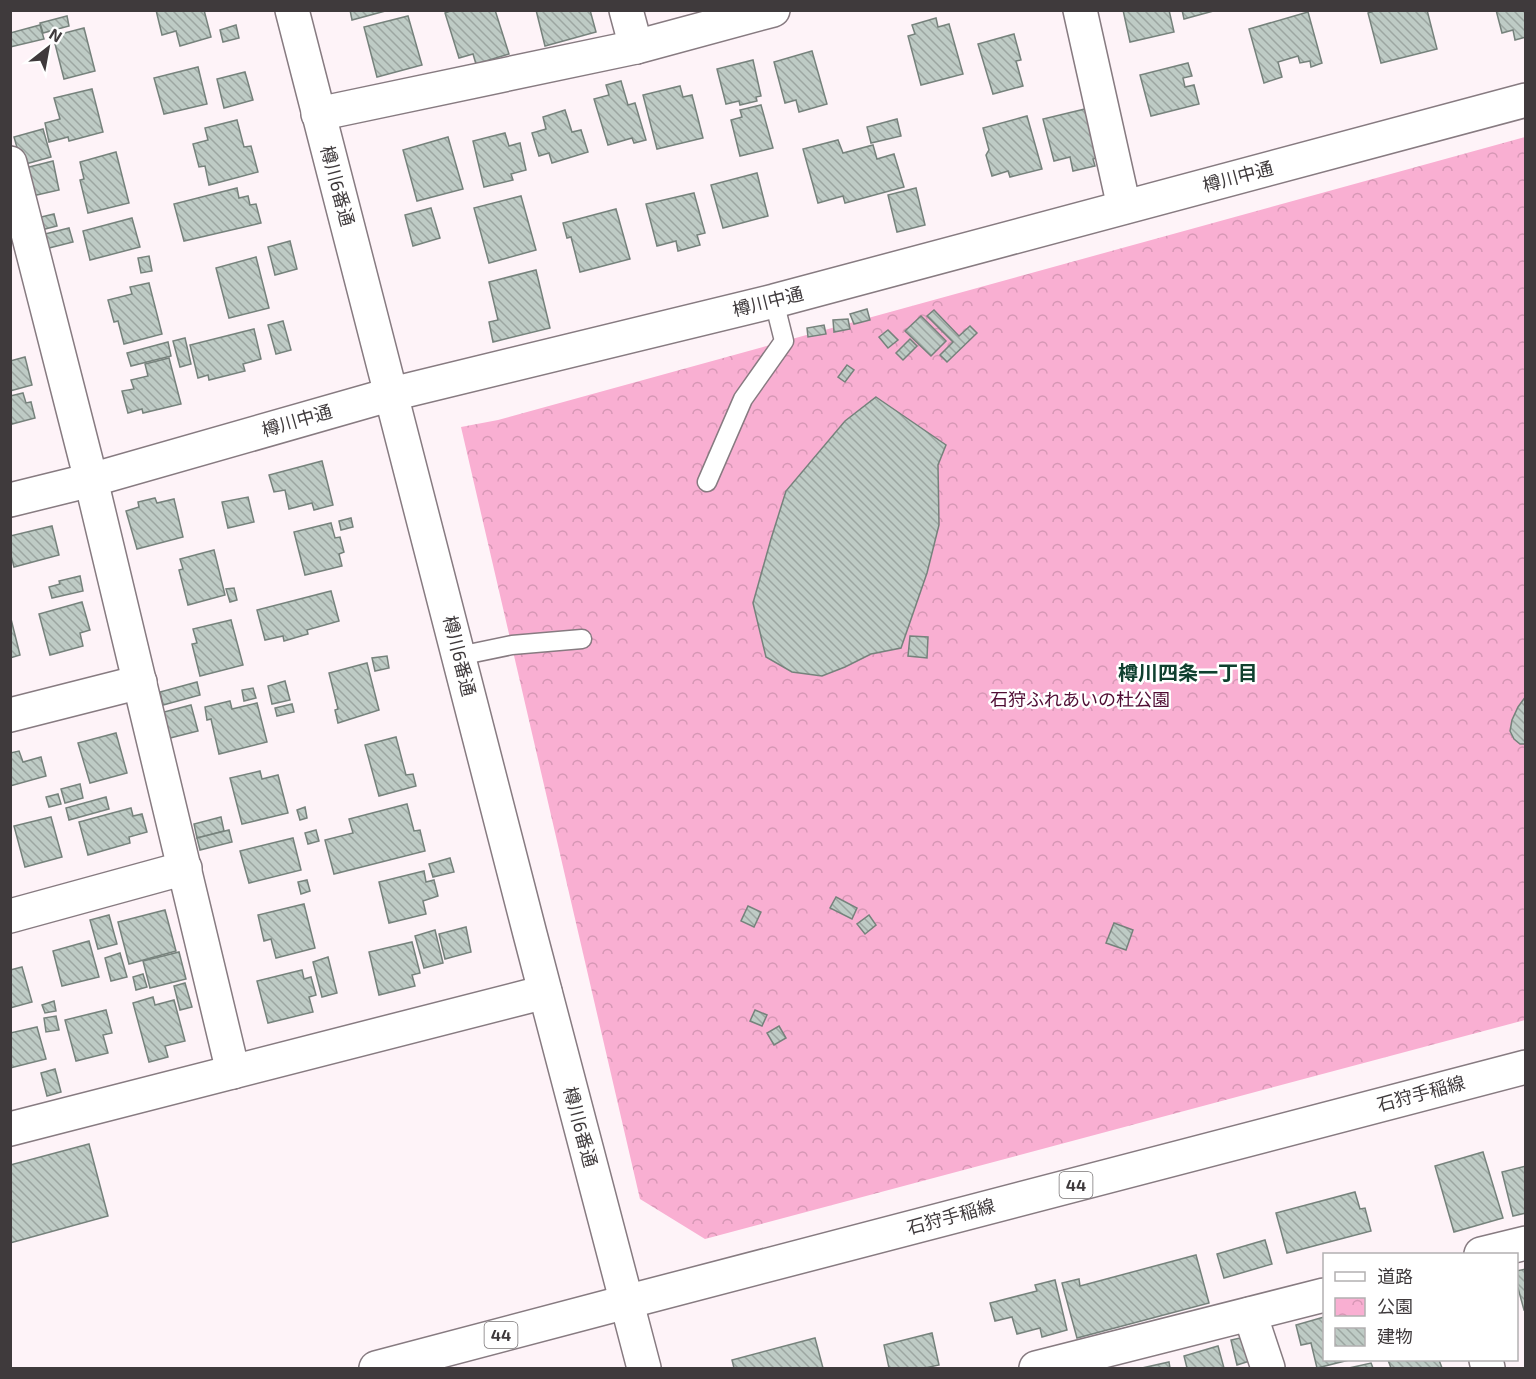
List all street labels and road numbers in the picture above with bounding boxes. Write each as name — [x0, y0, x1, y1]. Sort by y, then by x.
street label: 樽川6番通 — [317, 143, 359, 228]
street label: 樽川中通 — [1200, 156, 1275, 196]
street label: 樽川中通 — [730, 282, 805, 320]
street label: 樽川中通 — [259, 400, 334, 441]
street label: 樽川6番通 — [439, 613, 481, 698]
street label: 石狩手稲線 — [1374, 1071, 1467, 1115]
street label: 樽川6番通 — [560, 1084, 602, 1169]
road number: 44 — [1060, 1172, 1092, 1198]
street label: 石狩手稲線 — [904, 1194, 997, 1238]
road number: 44 — [484, 1322, 518, 1348]

